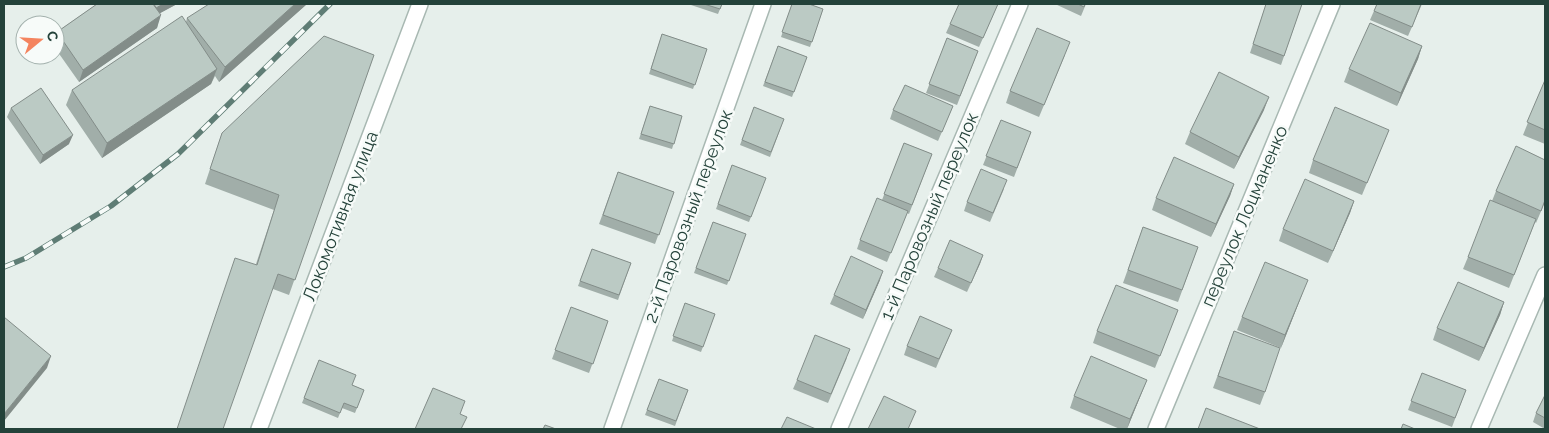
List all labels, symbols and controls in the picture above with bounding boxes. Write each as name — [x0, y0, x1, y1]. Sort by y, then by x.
north arrow — [15, 15, 65, 65]
text: С — [43, 29, 62, 43]
street label: 2-й Паровозный переулок — [640, 106, 736, 326]
street label: 1-й Паровозный переулок — [876, 109, 982, 323]
street label: переулок Лоцманенко — [1196, 122, 1292, 310]
street label: Локомотивная улица — [298, 128, 382, 304]

